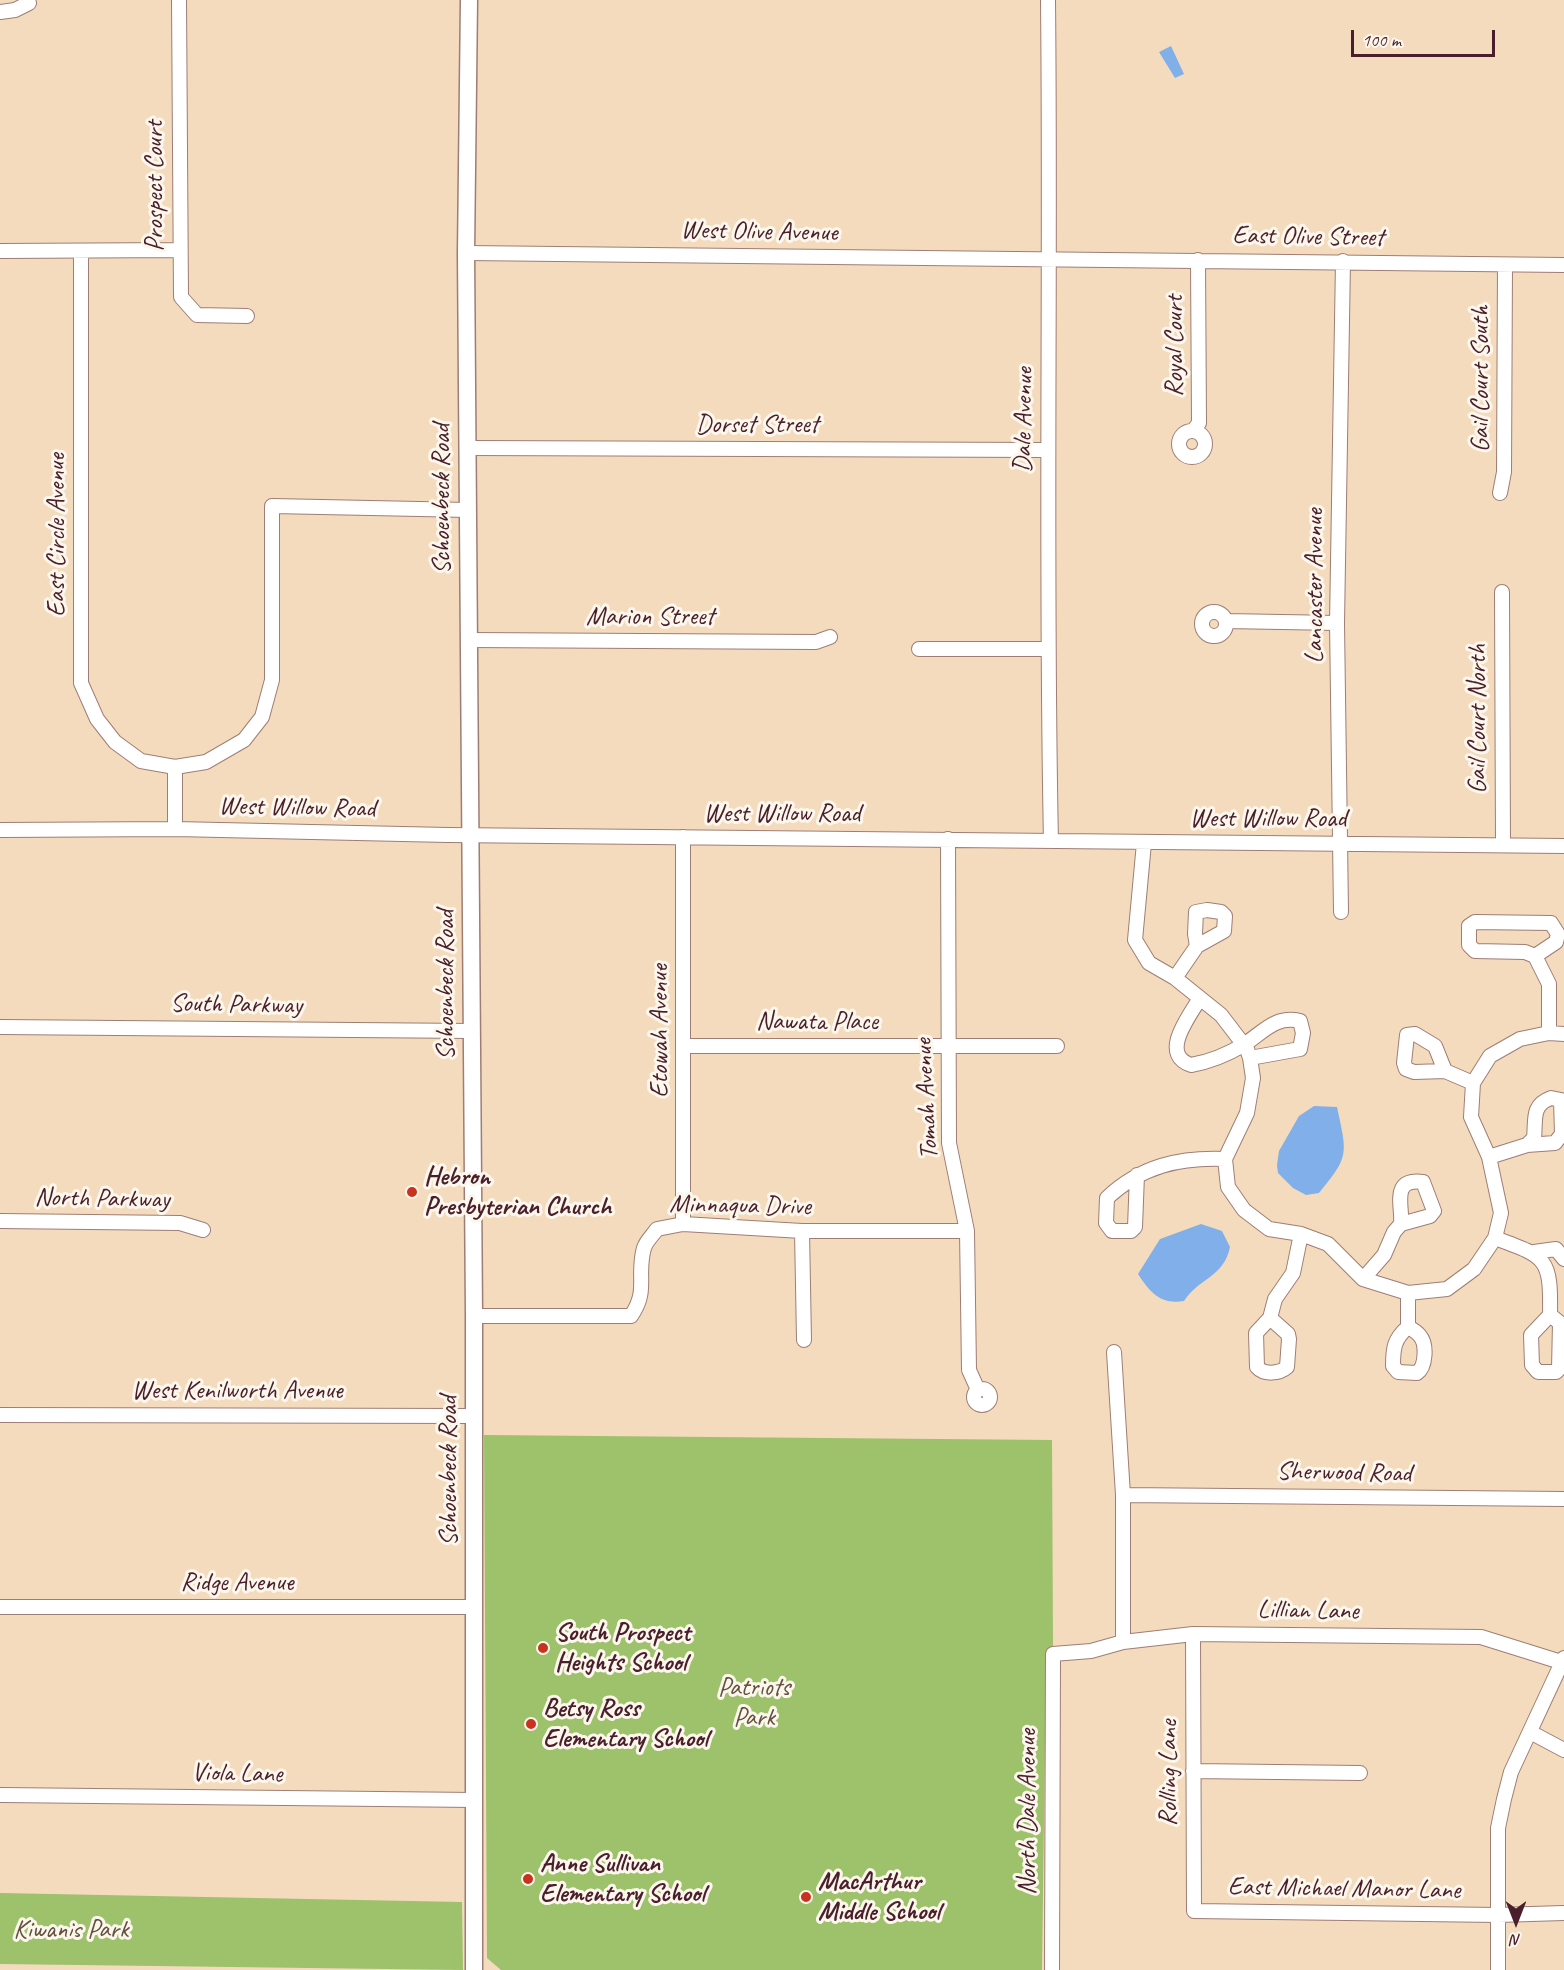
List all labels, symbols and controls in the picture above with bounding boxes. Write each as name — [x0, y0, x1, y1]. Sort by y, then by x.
scale bar — [1354, 18, 1498, 56]
text: 100 m — [1362, 29, 1401, 51]
street label: Prospect Court — [139, 121, 171, 251]
street label: West Olive Avenue — [680, 215, 838, 249]
street label: East Olive Street — [1232, 220, 1384, 254]
street label: Royal Court — [1159, 295, 1191, 397]
street label: Gail Court South — [1465, 306, 1497, 452]
street label: Dale Avenue — [1007, 367, 1041, 473]
street label: Dorset Street — [696, 409, 818, 441]
street label: Schoenbeck Road — [426, 424, 458, 574]
street label: East Circle Avenue — [41, 453, 73, 617]
street label: Lancaster Avenue — [1299, 508, 1331, 664]
street label: Marion Street — [586, 601, 714, 633]
street label: Gail Court North — [1462, 644, 1494, 794]
street label: West Willow Road — [218, 791, 376, 825]
street label: West Willow Road — [704, 798, 860, 830]
street label: West Willow Road — [1190, 803, 1346, 835]
street label: Schoenbeck Road — [430, 910, 462, 1060]
street label: Etowah Avenue — [644, 964, 676, 1098]
street label: South Parkway — [170, 988, 302, 1022]
street label: Nawata Place — [756, 1006, 878, 1038]
street label: Tomah Avenue — [908, 1037, 946, 1161]
place label: Hebron Presbyterian Church — [424, 1161, 611, 1222]
street label: North Parkway — [34, 1182, 170, 1216]
marker: Hebron Presbyterian Church — [405, 1185, 419, 1199]
street label: Minnaqua Drive — [669, 1189, 811, 1223]
street label: West Kenilworth Avenue — [132, 1375, 342, 1407]
street label: Schoenbeck Road — [433, 1396, 465, 1546]
street label: Sherwood Road — [1276, 1456, 1412, 1490]
street label: Ridge Avenue — [181, 1567, 293, 1599]
street label: Lillian Lane — [1257, 1595, 1359, 1627]
place label: South Prospect Heights School — [555, 1617, 690, 1678]
marker: South Prospect Heights School — [536, 1641, 550, 1655]
park label: Patriots Park — [718, 1672, 790, 1733]
place label: Betsy Ross Elementary School — [543, 1693, 708, 1754]
marker: Betsy Ross Elementary School — [524, 1717, 538, 1731]
street label: Rolling Lane — [1153, 1720, 1185, 1826]
street label: North Dale Avenue — [1012, 1729, 1044, 1895]
street label: Viola Lane — [191, 1758, 283, 1790]
place label: Anne Sullivan Elementary School — [540, 1848, 705, 1910]
place label: MacArthur Middle School — [818, 1866, 940, 1928]
street label: East Michael Manor Lane — [1227, 1871, 1461, 1907]
marker: Anne Sullivan Elementary School — [521, 1872, 535, 1886]
marker: MacArthur Middle School — [799, 1890, 813, 1904]
north arrow — [1486, 1892, 1546, 1952]
park label: Kiwanis Park — [14, 1914, 128, 1946]
text: N — [1511, 1930, 1521, 1950]

